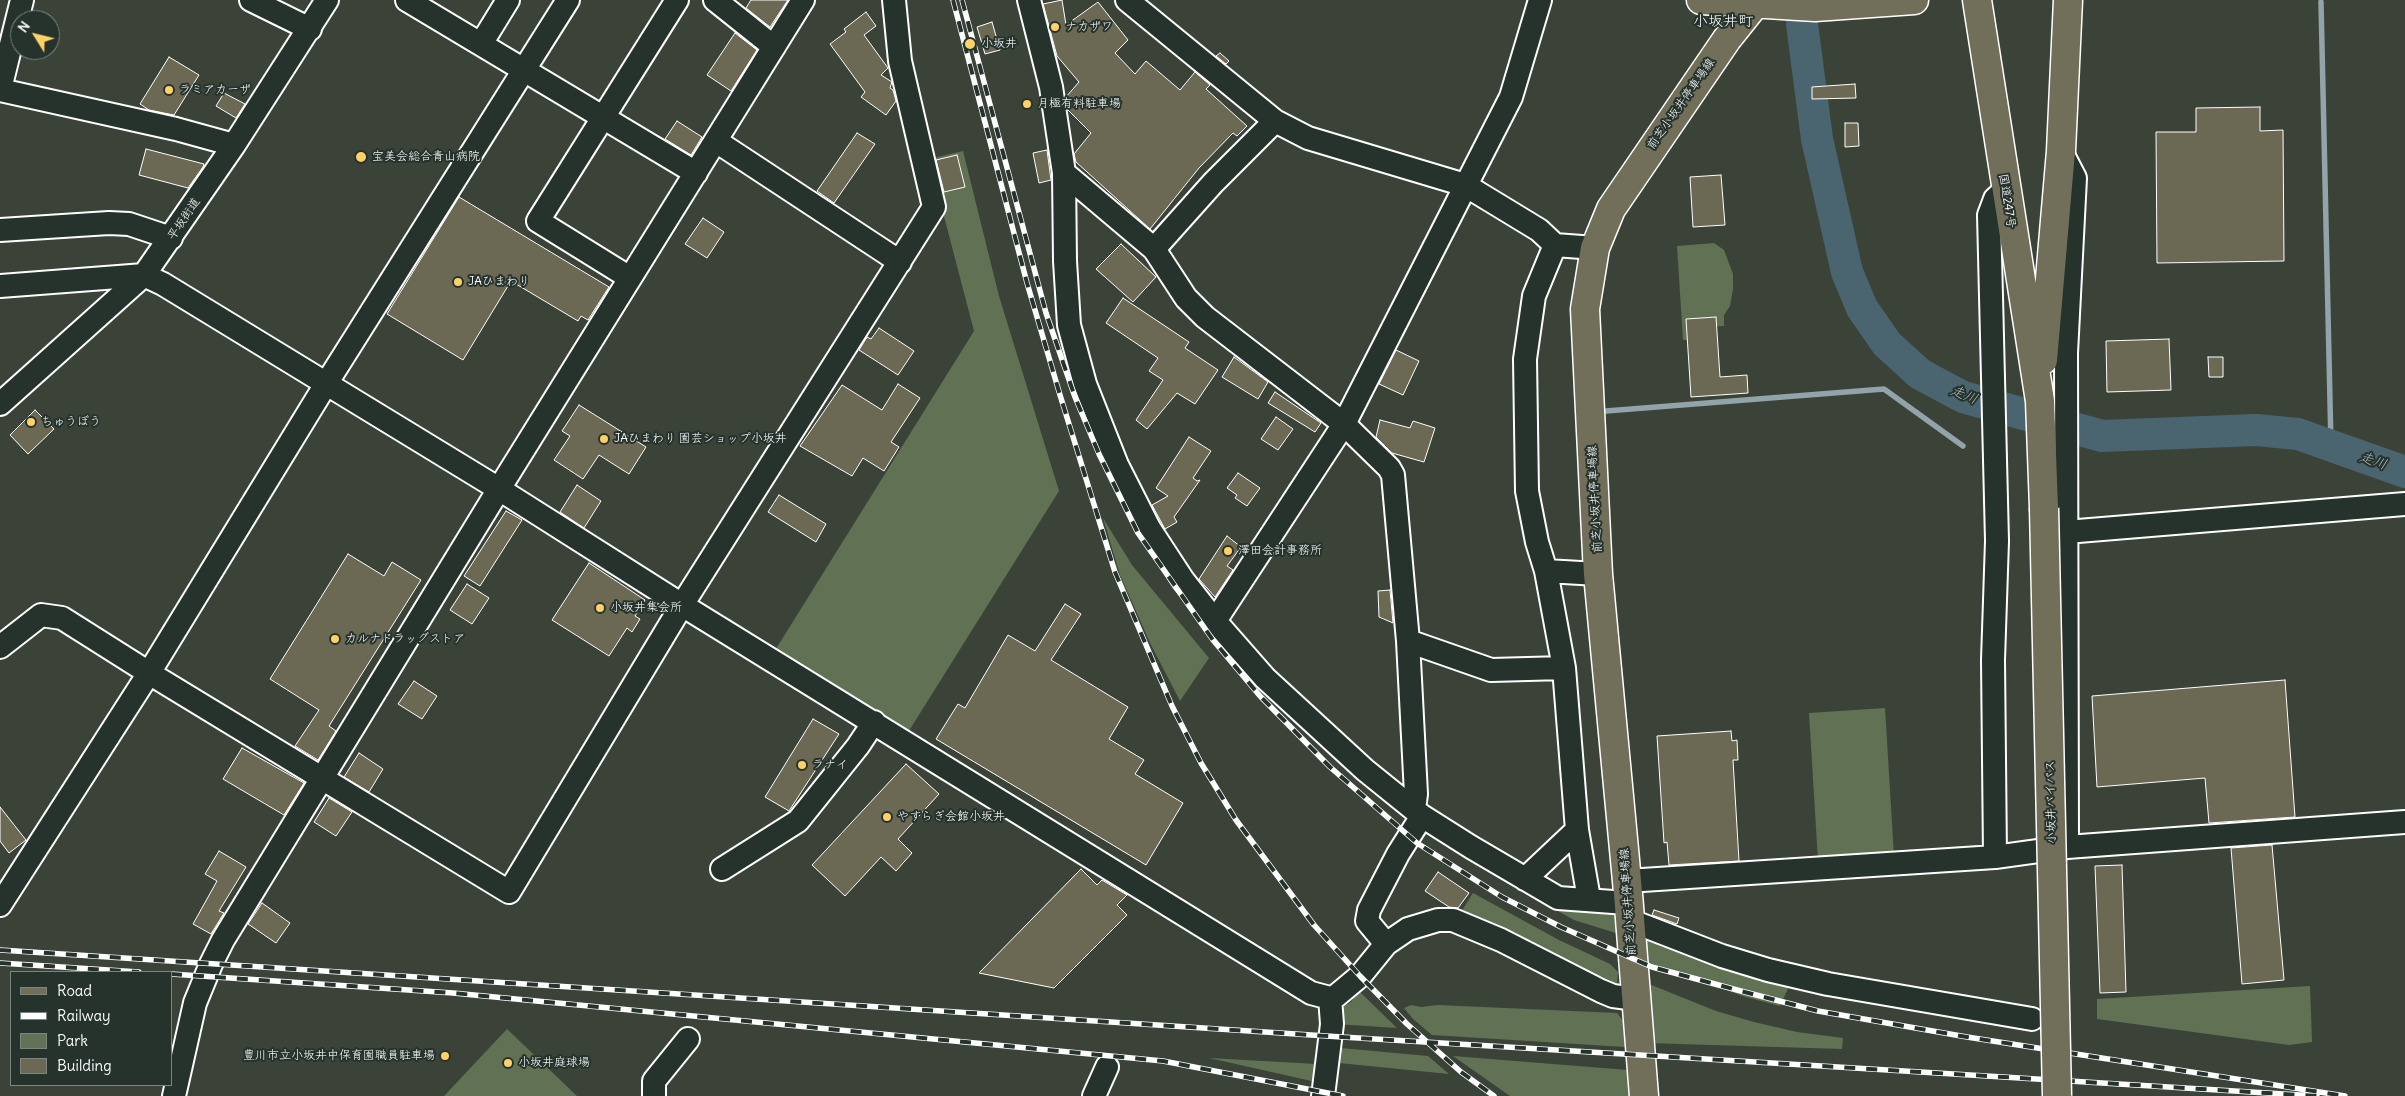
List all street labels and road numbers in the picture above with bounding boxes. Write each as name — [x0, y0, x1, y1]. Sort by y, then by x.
street label: 前芝小坂井停車場線 — [1644, 56, 1718, 152]
street label: 国道247号 — [1996, 173, 2018, 229]
street label: 平坂街道 — [165, 195, 203, 243]
street label: 前芝小坂井停車場線 — [1585, 445, 1605, 553]
street label: 小坂井バイパス — [2043, 760, 2059, 844]
street label: 前芝小坂井停車場線 — [1617, 848, 1639, 956]

